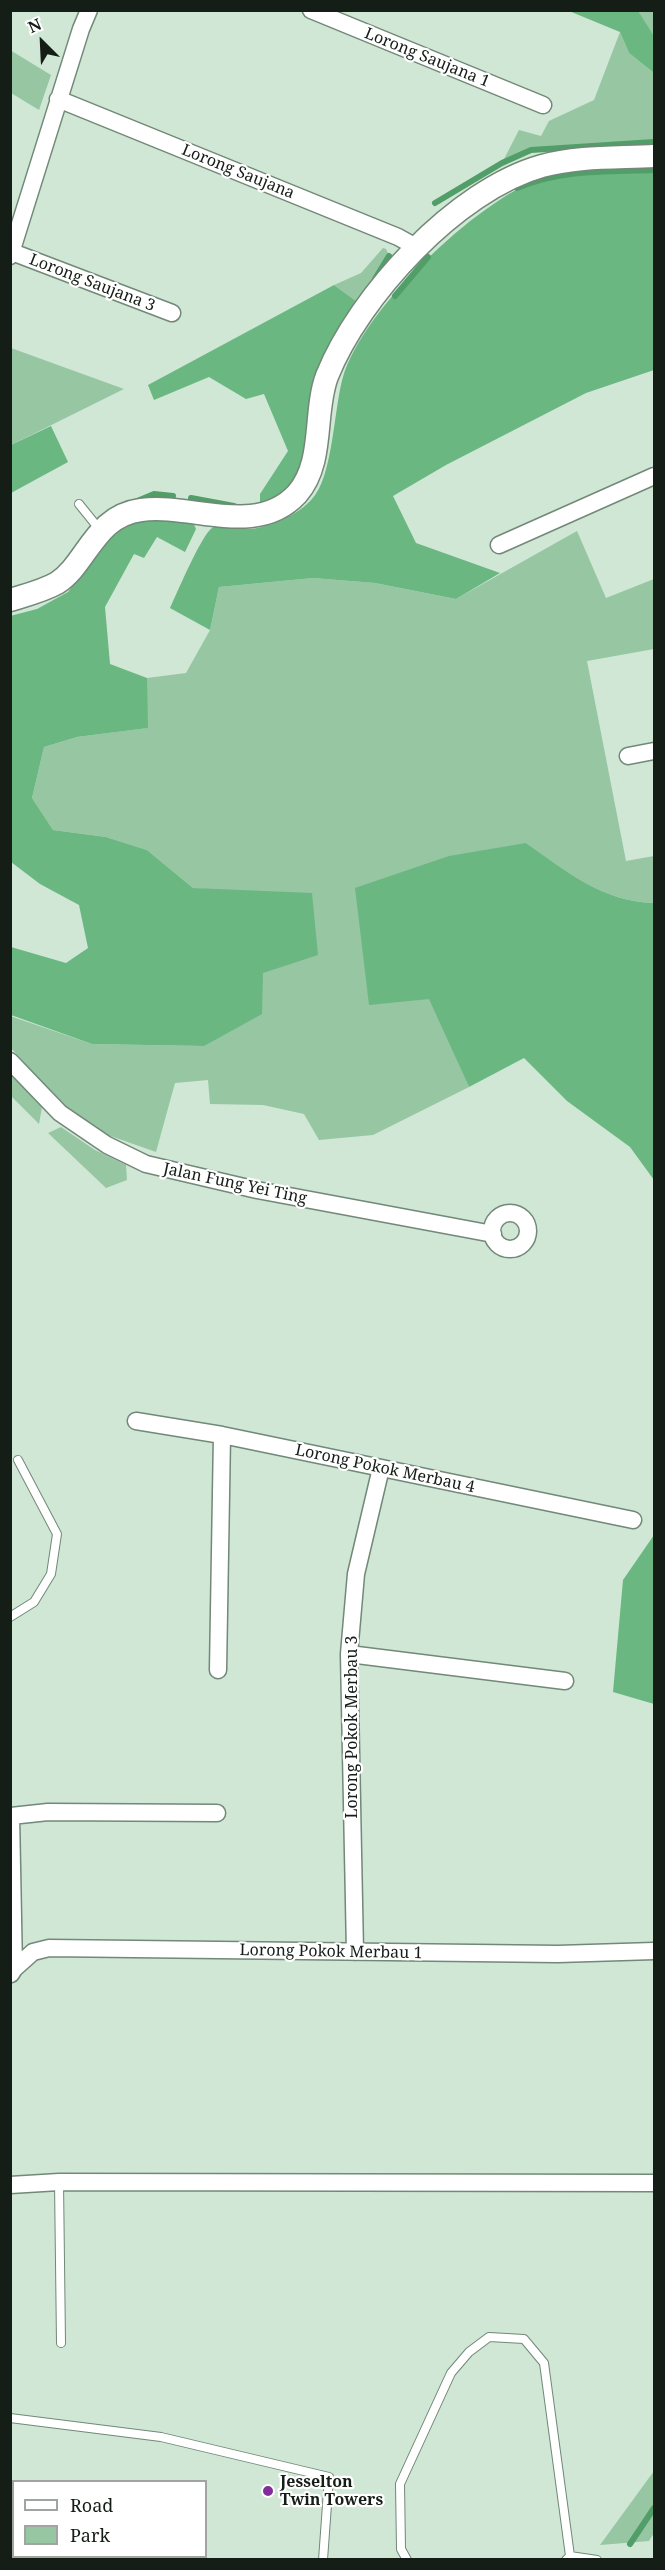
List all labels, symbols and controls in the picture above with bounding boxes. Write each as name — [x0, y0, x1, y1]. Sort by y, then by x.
north arrow — [12, 12, 72, 72]
text: N — [24, 13, 45, 38]
street label: Lorong Saujana 1 — [362, 24, 492, 92]
street label: Lorong Saujana — [179, 141, 297, 203]
street label: Lorong Saujana 3 — [26, 250, 158, 316]
street label: Jalan Fung Yei Ting — [161, 1159, 309, 1209]
street label: Lorong Pokok Merbau 4 — [294, 1441, 476, 1497]
street label: Lorong Pokok Merbau 3 — [342, 1636, 362, 1818]
street label: Lorong Pokok Merbau 1 — [239, 1941, 423, 1963]
place label: Jesselton Twin Towers — [280, 2472, 383, 2510]
legend — [12, 2480, 207, 2558]
marker: Jesselton Twin Towers — [261, 2484, 275, 2498]
text: Road — [70, 2493, 113, 2517]
text: Park — [70, 2523, 110, 2547]

